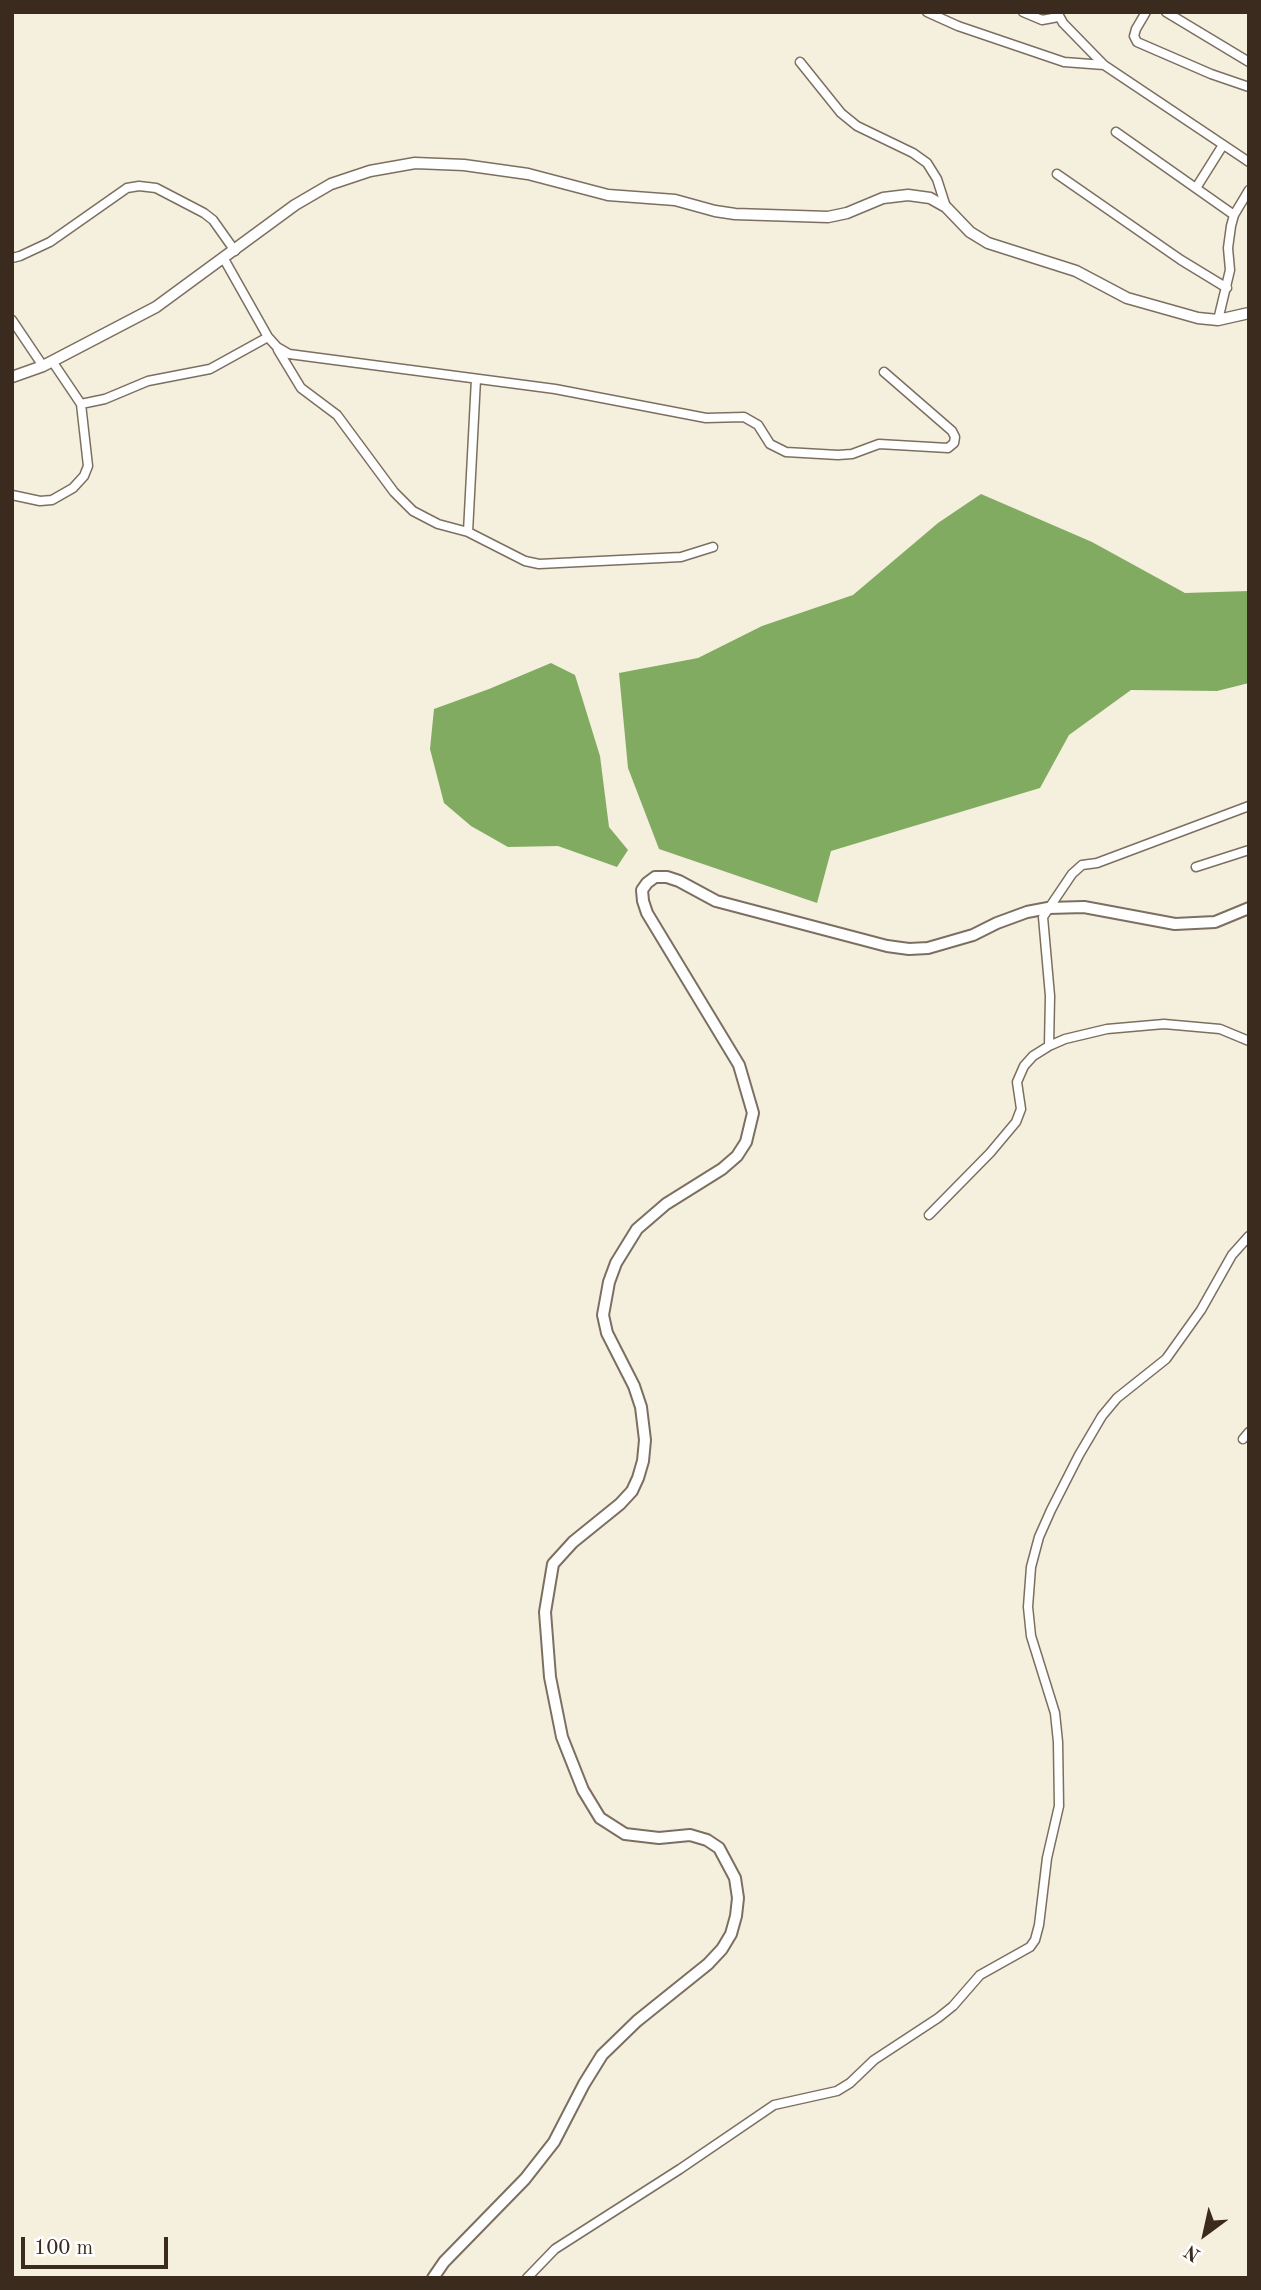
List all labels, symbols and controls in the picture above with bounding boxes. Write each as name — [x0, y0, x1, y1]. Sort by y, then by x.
north arrow — [1170, 2199, 1240, 2269]
scale bar — [24, 2224, 172, 2268]
text: 100 m — [34, 2238, 93, 2259]
text: N — [1182, 2240, 1205, 2264]

